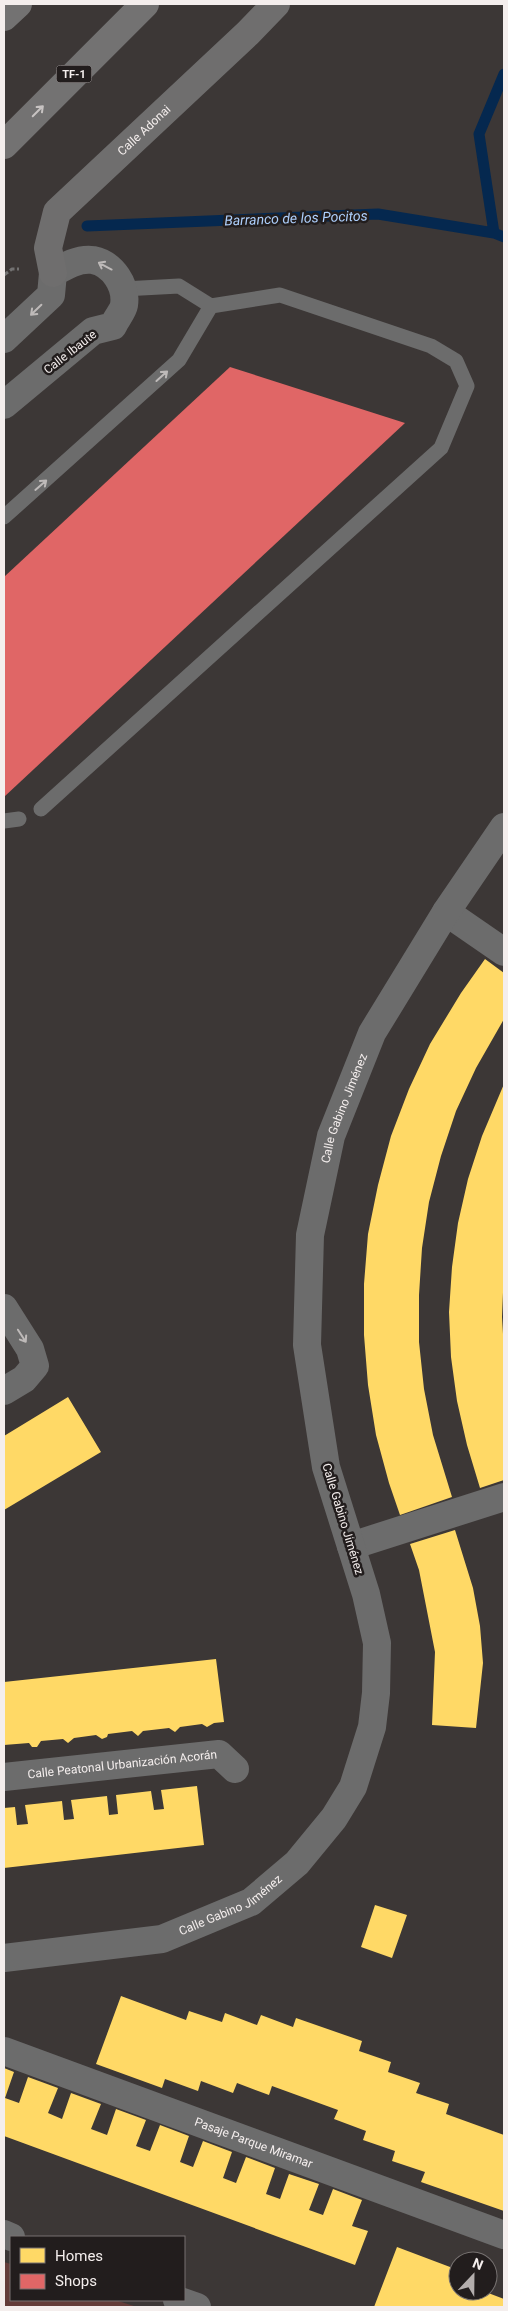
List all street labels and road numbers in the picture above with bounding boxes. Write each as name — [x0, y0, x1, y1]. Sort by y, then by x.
road number: TF-1 — [56, 66, 92, 82]
street label: Calle Adonai — [115, 102, 173, 158]
street label: Calle Ibaute — [41, 327, 99, 377]
street label: Calle Gabino Jiménez — [318, 1051, 370, 1164]
street label: Calle Gabino Jiménez — [319, 1462, 367, 1576]
street label: Calle Peatonal Urbanización Acorán — [27, 1747, 218, 1781]
street label: Calle Gabino Jiménez — [177, 1872, 285, 1938]
street label: Pasaje Parque Miramar — [193, 2115, 315, 2171]

